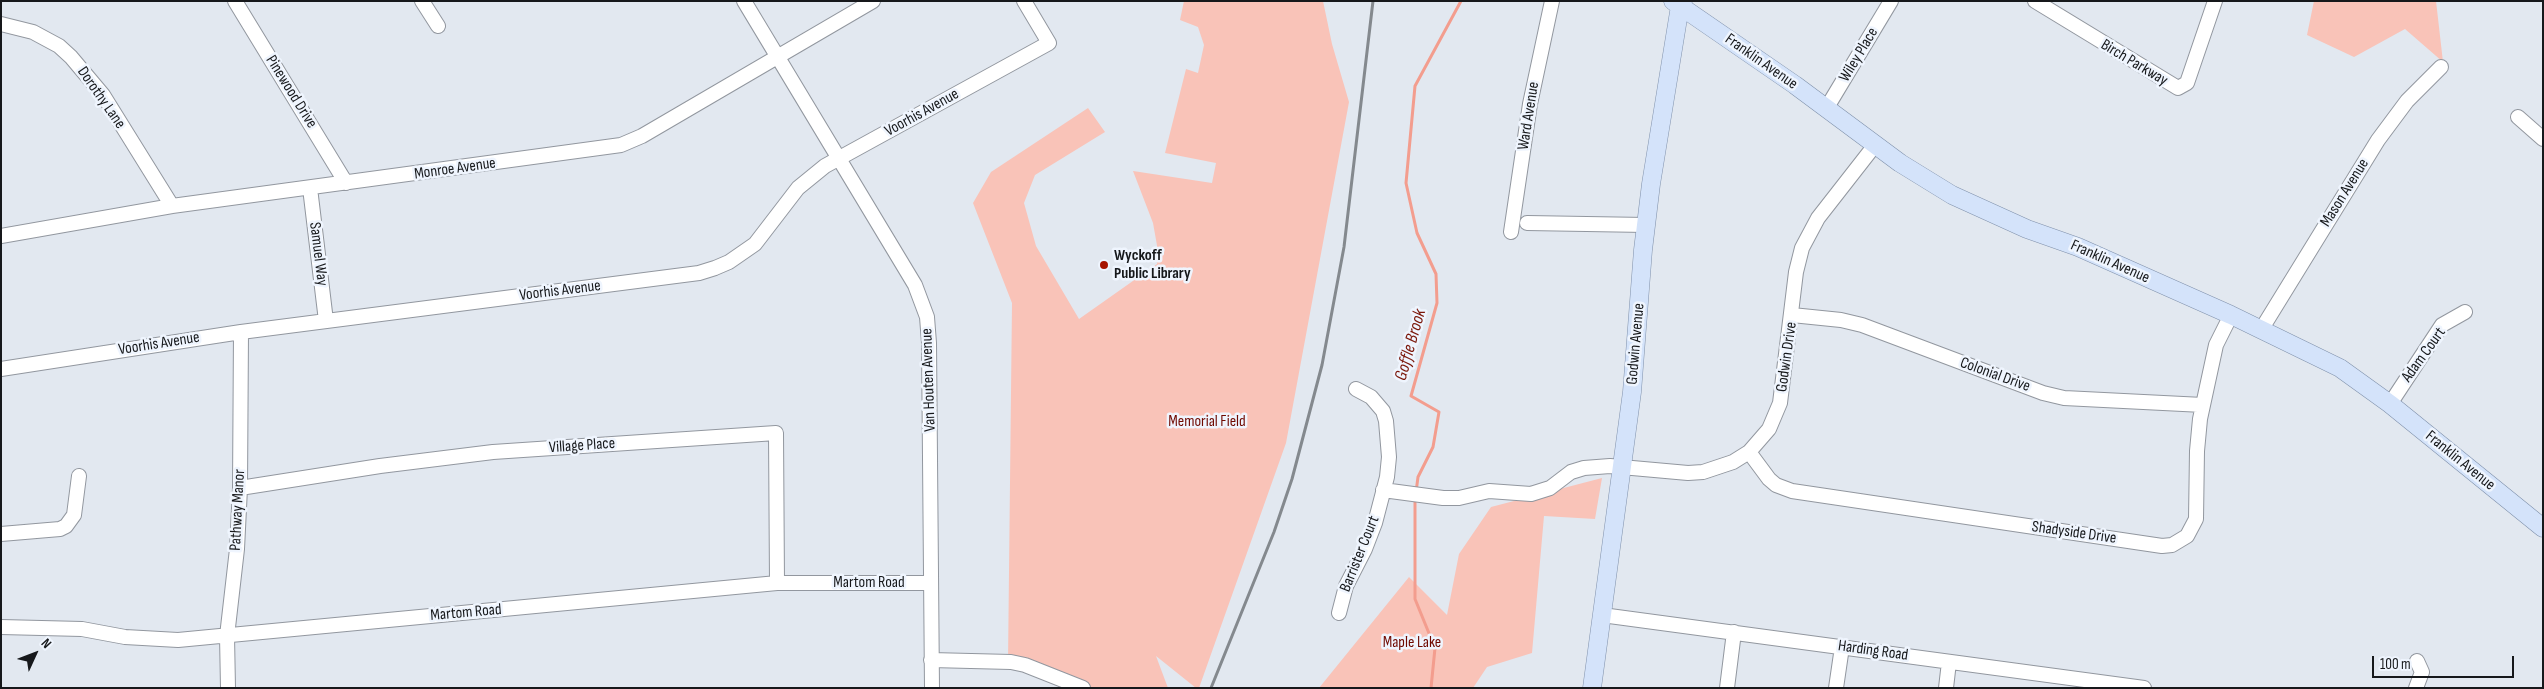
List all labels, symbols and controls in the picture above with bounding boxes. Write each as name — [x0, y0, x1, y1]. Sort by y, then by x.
street label: Wiley Place — [1835, 24, 1883, 86]
street label: Franklin Avenue — [1721, 30, 1801, 94]
street label: Birch Parkway — [2097, 36, 2171, 90]
street label: Pinewood Drive — [261, 52, 321, 132]
street label: Dorothy Lane — [73, 63, 129, 133]
street label: Ward Avenue — [1514, 81, 1544, 151]
street label: Voorhis Avenue — [882, 85, 962, 141]
street label: Monroe Avenue — [413, 154, 497, 184]
street label: Mason Avenue — [2317, 155, 2373, 231]
street label: Samuel Way — [305, 221, 331, 287]
street label: Franklin Avenue — [2068, 236, 2152, 288]
place label: Wyckoff Public Library — [1114, 246, 1191, 284]
marker: Wyckoff Public Library — [1098, 259, 1110, 271]
street label: Voorhis Avenue — [518, 276, 602, 306]
street label: Godwin Avenue — [1623, 302, 1649, 386]
water label: Goffle Brook — [1391, 307, 1431, 383]
street label: Godwin Drive — [1773, 321, 1801, 393]
street label: Adam Court — [2398, 324, 2450, 386]
street label: Voorhis Avenue — [117, 328, 201, 360]
street label: Van Houten Avenue — [918, 328, 940, 432]
street label: Colonial Drive — [1957, 353, 2033, 397]
park label: Memorial Field — [1168, 412, 1246, 432]
street label: Franklin Avenue — [2421, 427, 2499, 495]
street label: Village Place — [548, 434, 616, 458]
street label: Pathway Manor — [226, 469, 250, 551]
street label: Barrister Court — [1336, 513, 1384, 595]
street label: Shadyside Drive — [2031, 518, 2117, 548]
street label: Martom Road — [833, 573, 905, 593]
street label: Martom Road — [430, 600, 502, 626]
north arrow — [10, 629, 60, 679]
park label: Maple Lake — [1383, 633, 1441, 653]
text: N — [38, 635, 55, 652]
street label: Harding Road — [1837, 637, 1909, 665]
scale bar — [2374, 646, 2516, 678]
text: 100 m — [2380, 655, 2411, 674]

